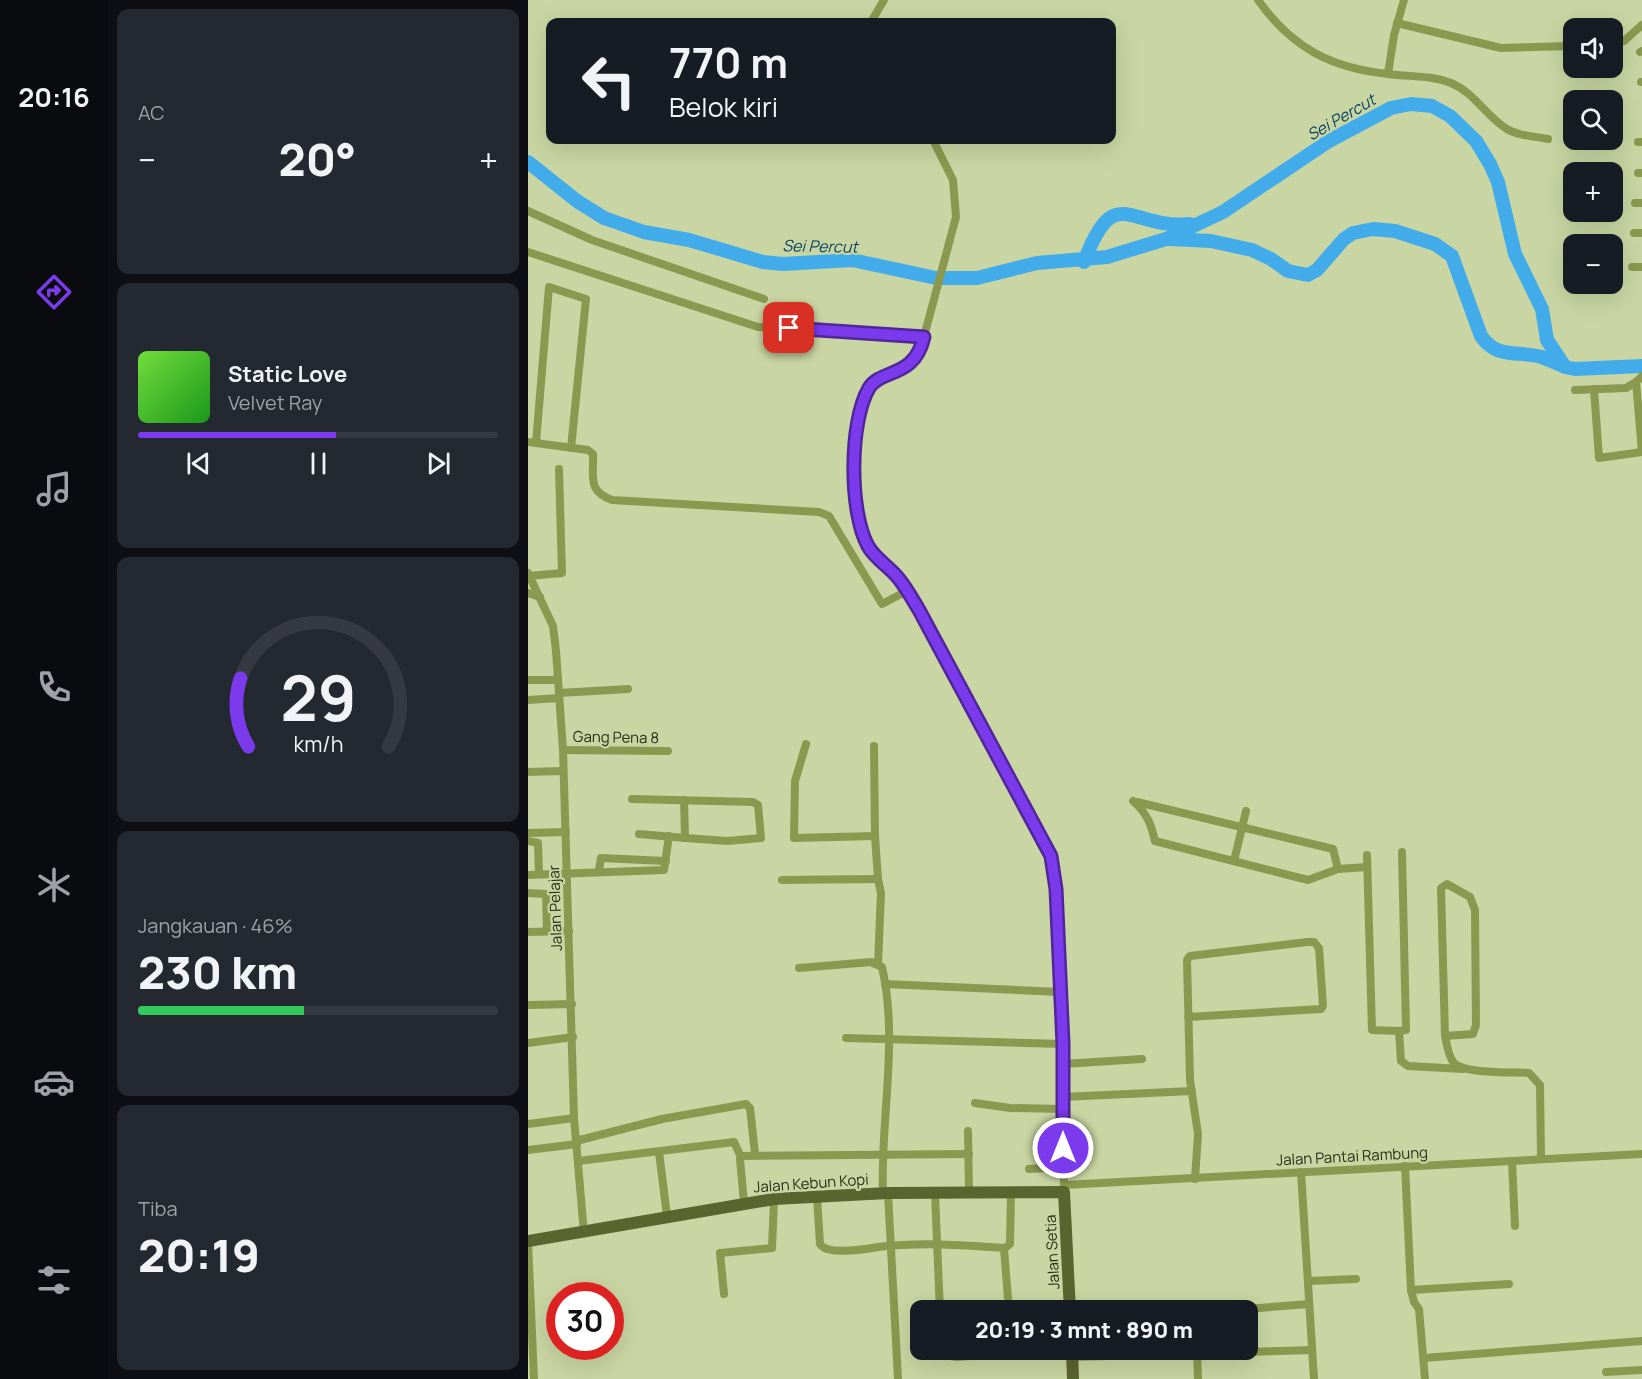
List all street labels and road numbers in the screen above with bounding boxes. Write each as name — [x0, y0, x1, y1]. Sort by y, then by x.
street label: Gang Pena 8 — [573, 726, 659, 748]
street label: Jalan Pelajar — [543, 864, 567, 951]
street label: Jalan Pantai Rambung — [1276, 1142, 1428, 1170]
street label: Jalan Kebun Kopi — [753, 1169, 869, 1197]
street label: Jalan Setia — [1040, 1214, 1064, 1290]

